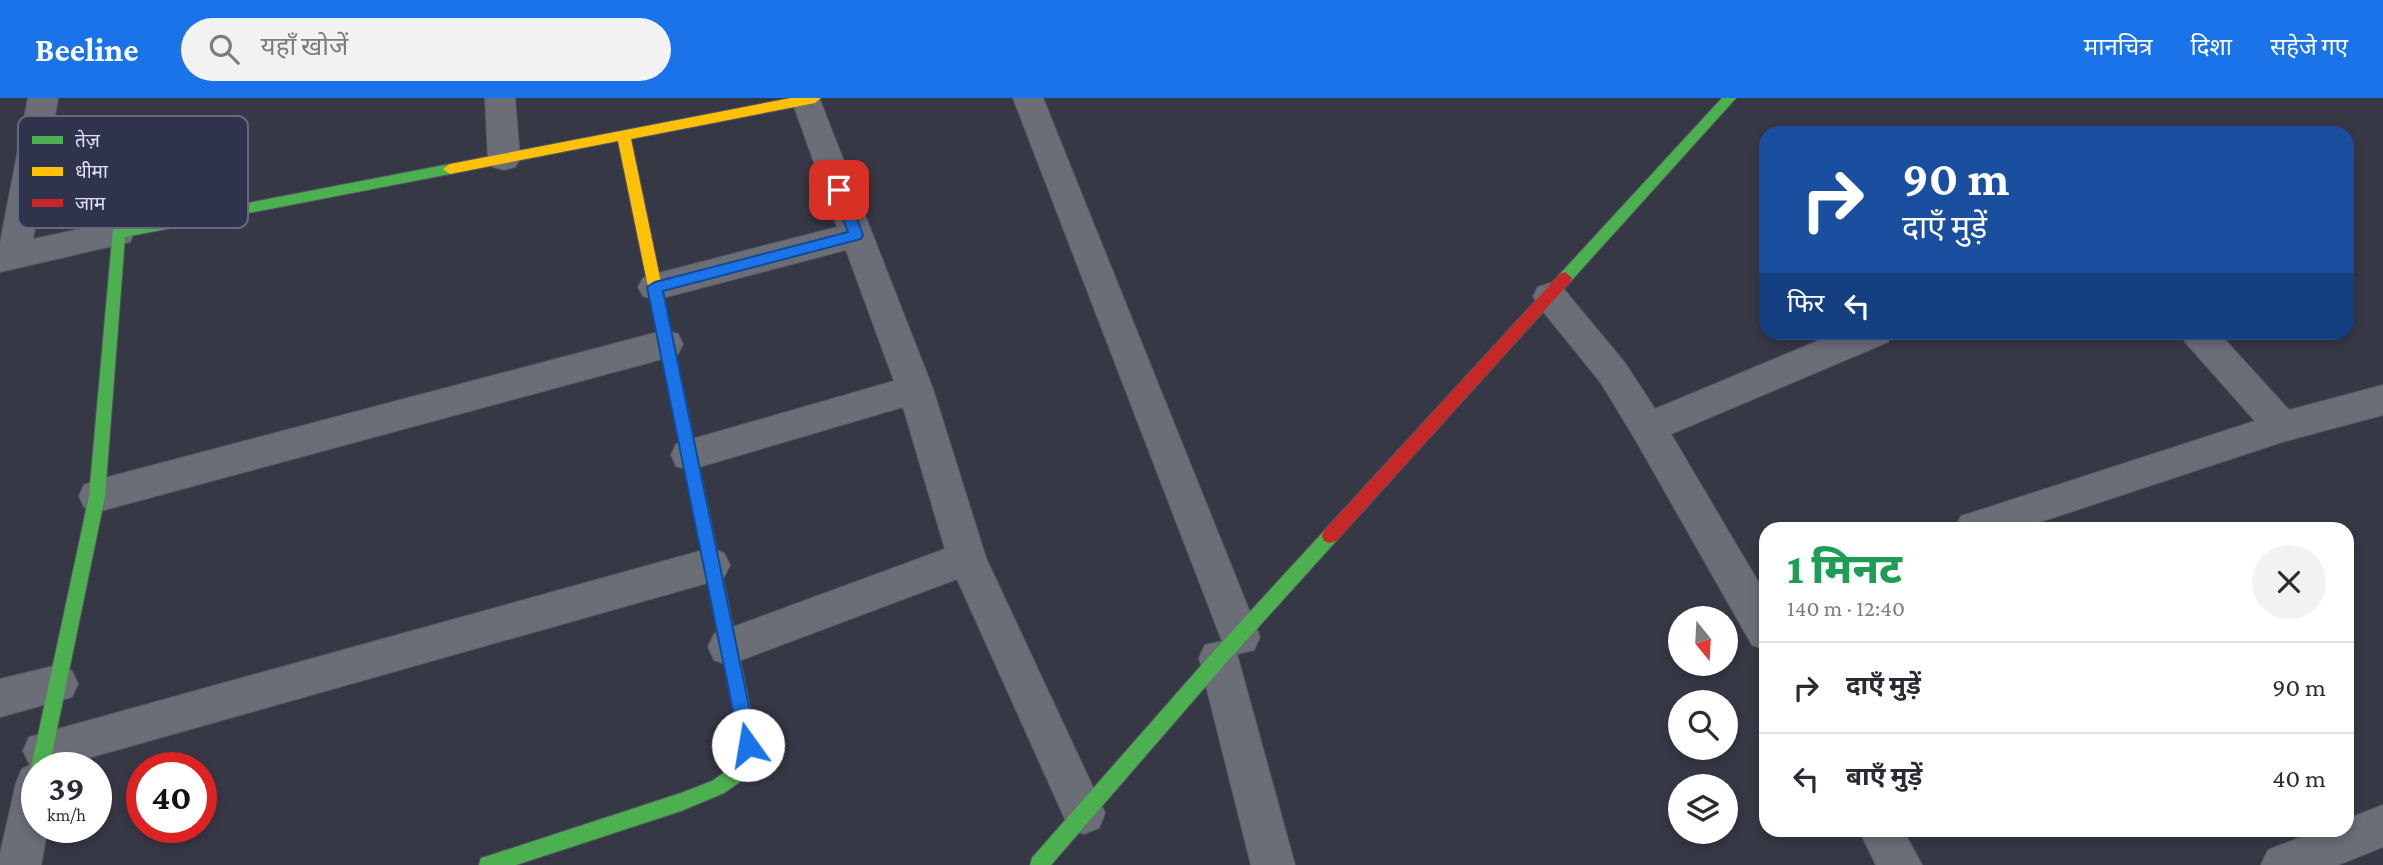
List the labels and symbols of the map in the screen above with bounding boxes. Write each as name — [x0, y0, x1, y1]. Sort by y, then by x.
legend — [18, 116, 248, 228]
text: तेज़ — [75, 129, 101, 151]
pin — [809, 160, 869, 220]
text: धीमा — [75, 161, 109, 182]
text: जाम — [75, 193, 106, 214]
north arrow — [1668, 606, 1738, 676]
position arrow — [711, 708, 785, 782]
speed limit sign: 40 — [126, 752, 217, 843]

